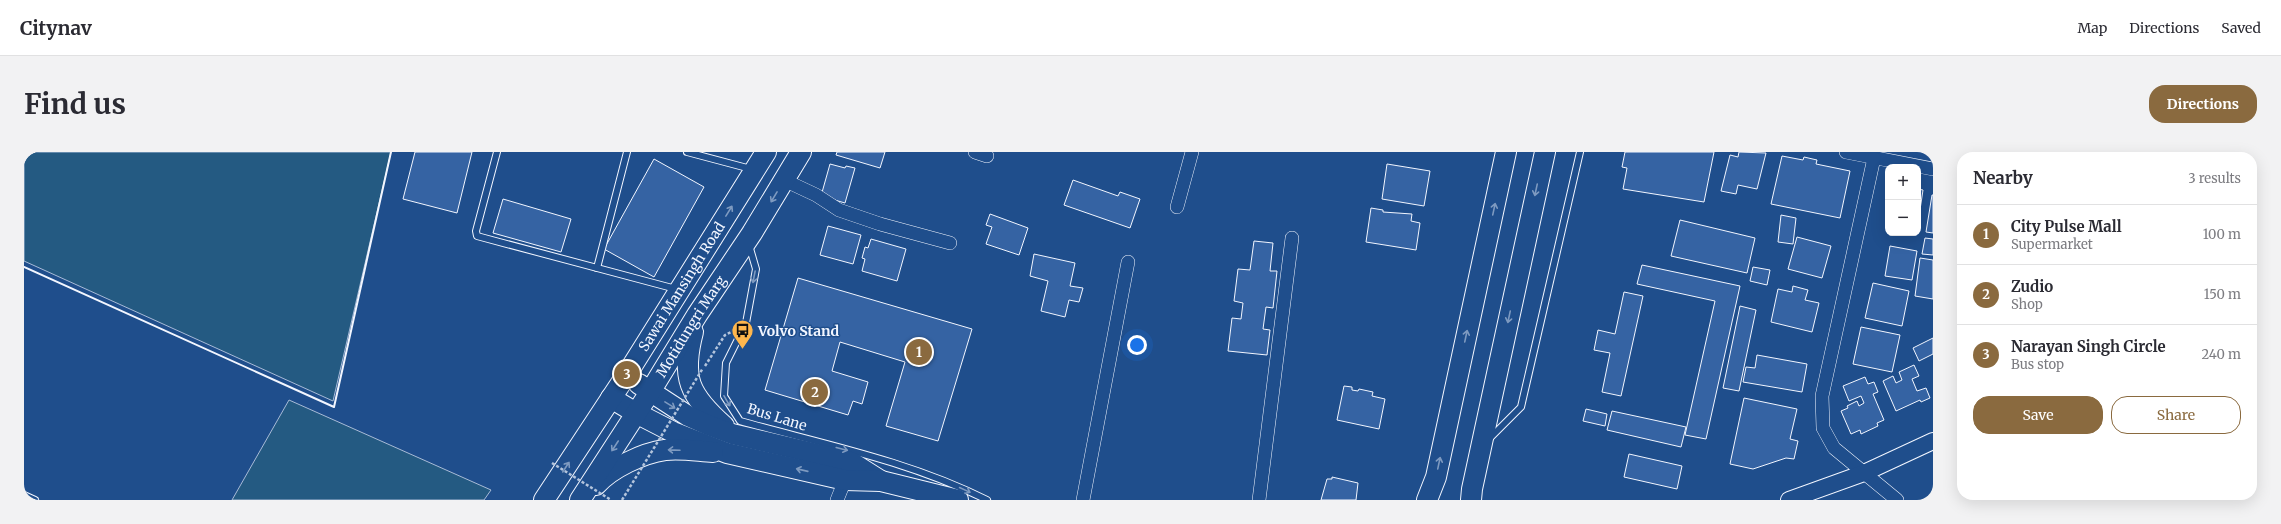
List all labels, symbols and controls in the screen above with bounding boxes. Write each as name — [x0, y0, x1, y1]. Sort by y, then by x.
text: Citynav — [20, 16, 92, 40]
text: Map — [2077, 19, 2107, 37]
text: Directions — [2129, 19, 2199, 37]
text: Saved — [2221, 19, 2261, 37]
button: Directions — [2149, 85, 2257, 123]
text: Find us — [24, 86, 126, 122]
map controls — [1885, 164, 1921, 236]
button: + — [1885, 164, 1921, 200]
text: Nearby — [1973, 167, 2033, 189]
text: 3 results — [2188, 170, 2241, 187]
one-way arrow — [1532, 183, 1540, 196]
one-way arrow — [769, 191, 777, 203]
button: − — [1885, 200, 1921, 236]
one-way arrow — [1490, 203, 1498, 216]
one-way arrow — [726, 205, 734, 217]
text: City Pulse Mall — [2011, 217, 2122, 236]
street label: Sawai Mansingh Road — [634, 218, 729, 355]
text: 1 — [1983, 226, 1989, 243]
text: 100 m — [2203, 226, 2241, 243]
text: Supermarket — [2011, 236, 2093, 253]
one-way arrow — [750, 270, 758, 283]
street label: Motidungri Marg — [652, 272, 730, 381]
text: Zudio — [2011, 277, 2053, 296]
text: 2 — [1982, 286, 1990, 303]
text: 150 m — [2204, 286, 2241, 303]
text: Shop — [2011, 296, 2043, 313]
one-way arrow — [1504, 310, 1512, 323]
bus stop icon: Volvo Stand — [730, 318, 756, 351]
place label: Volvo Stand — [757, 322, 839, 340]
one-way arrow — [1463, 330, 1471, 343]
your location — [1127, 335, 1147, 355]
pin: 1 — [906, 337, 932, 367]
text: Narayan Singh Circle — [2011, 337, 2166, 356]
text: 3 — [1982, 346, 1990, 363]
text: 240 m — [2201, 346, 2241, 363]
text: Bus stop — [2011, 356, 2064, 373]
pin: 3 — [614, 359, 640, 389]
pin: 2 — [802, 377, 828, 407]
one-way arrow — [724, 395, 732, 407]
button: Save — [1973, 396, 2103, 434]
button: Share — [2111, 396, 2241, 434]
street label: Bus Lane — [745, 399, 809, 435]
one-way arrow — [664, 401, 675, 409]
one-way arrow — [610, 440, 618, 452]
one-way arrow — [835, 445, 848, 453]
one-way arrow — [668, 447, 681, 454]
one-way arrow — [1435, 457, 1443, 470]
one-way arrow — [562, 462, 570, 473]
one-way arrow — [795, 466, 808, 473]
one-way arrow — [959, 486, 971, 494]

